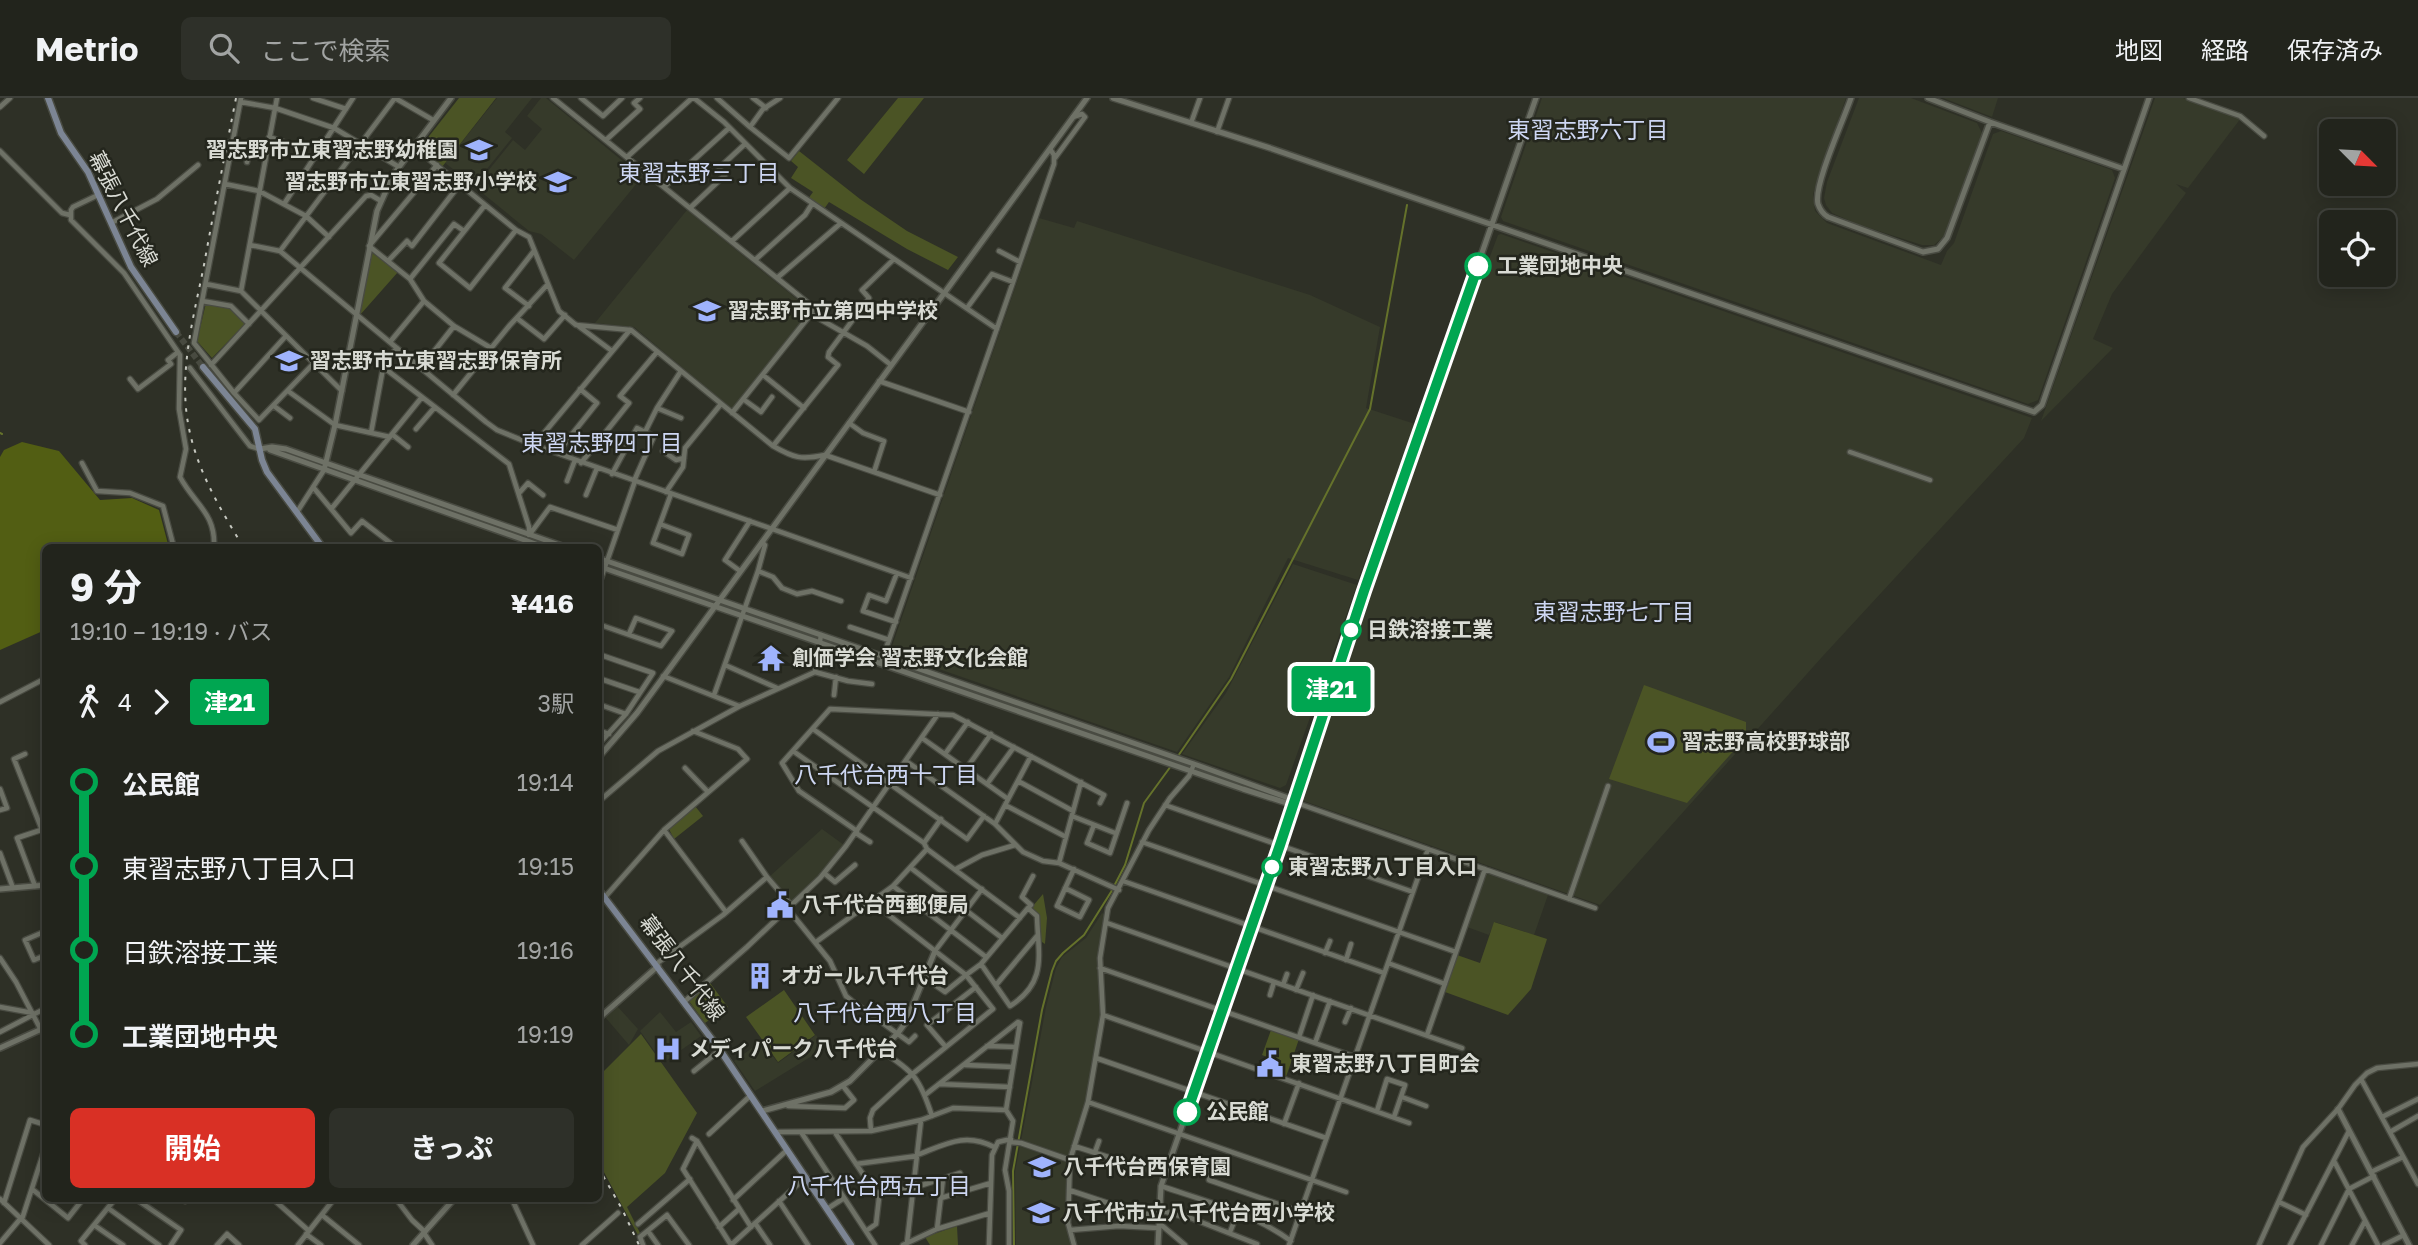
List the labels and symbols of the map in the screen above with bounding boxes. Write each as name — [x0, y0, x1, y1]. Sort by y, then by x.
district label: 東習志野六丁目 — [1508, 115, 1669, 143]
north arrow — [2319, 119, 2396, 196]
school or university icon: 習志野市立東習志野幼稚園 — [464, 135, 494, 165]
place label: 習志野市立東習志野幼稚園 — [206, 136, 458, 162]
street label: 幕張八千代線 — [84, 147, 164, 271]
district label: 東習志野三丁目 — [619, 158, 780, 186]
school or university icon: 習志野市立東習志野小学校 — [543, 167, 573, 197]
place label: 習志野市立東習志野小学校 — [285, 168, 537, 194]
place label: 工業団地中央 — [1497, 252, 1623, 278]
marker: 工業団地中央 — [1465, 253, 1491, 279]
school or university icon: 習志野市立第四中学校 — [692, 296, 722, 326]
place label: 習志野市立第四中学校 — [728, 297, 938, 323]
school or university icon: 習志野市立東習志野保育所 — [274, 346, 304, 376]
place label: 習志野市立東習志野保育所 — [310, 347, 562, 373]
district label: 東習志野四丁目 — [522, 428, 683, 456]
district label: 東習志野七丁目 — [1534, 597, 1695, 625]
place label: 日鉄溶接工業 — [1367, 616, 1493, 642]
marker: 日鉄溶接工業 — [1341, 620, 1361, 640]
temple icon: 創価学会 習志野文化会館 — [756, 643, 786, 673]
place label: 創価学会 習志野文化会館 — [792, 644, 1028, 670]
line badge: 津21 — [1291, 666, 1371, 712]
sports icon: 習志野高校野球部 — [1646, 727, 1676, 757]
place label: 習志野高校野球部 — [1682, 728, 1850, 754]
district label: 八千代台西十丁目 — [794, 760, 978, 788]
place label: 東習志野八丁目入口 — [1288, 853, 1477, 879]
marker: 東習志野八丁目入口 — [1262, 857, 1282, 877]
public building icon: 八千代台西郵便局 — [765, 890, 795, 920]
place label: 八千代台西郵便局 — [801, 891, 969, 917]
street label: 幕張八千代線 — [635, 909, 731, 1026]
building icon: オガール八千代台 — [745, 961, 775, 991]
place label: オガール八千代台 — [781, 962, 949, 988]
district label: 八千代台西八丁目 — [793, 998, 977, 1026]
hospital icon: メディパーク八千代台 — [653, 1034, 683, 1064]
place label: メディパーク八千代台 — [689, 1035, 898, 1061]
public building icon: 東習志野八丁目町会 — [1255, 1049, 1285, 1079]
place label: 東習志野八丁目町会 — [1291, 1050, 1480, 1076]
place label: 公民館 — [1206, 1098, 1269, 1124]
marker: 公民館 — [1174, 1099, 1200, 1125]
school or university icon: 八千代台西保育園 — [1027, 1152, 1057, 1182]
place label: 八千代台西保育園 — [1063, 1153, 1231, 1179]
district label: 八千代台西五丁目 — [787, 1171, 971, 1199]
school or university icon: 八千代市立八千代台西小学校 — [1026, 1198, 1056, 1228]
place label: 八千代市立八千代台西小学校 — [1062, 1199, 1335, 1225]

